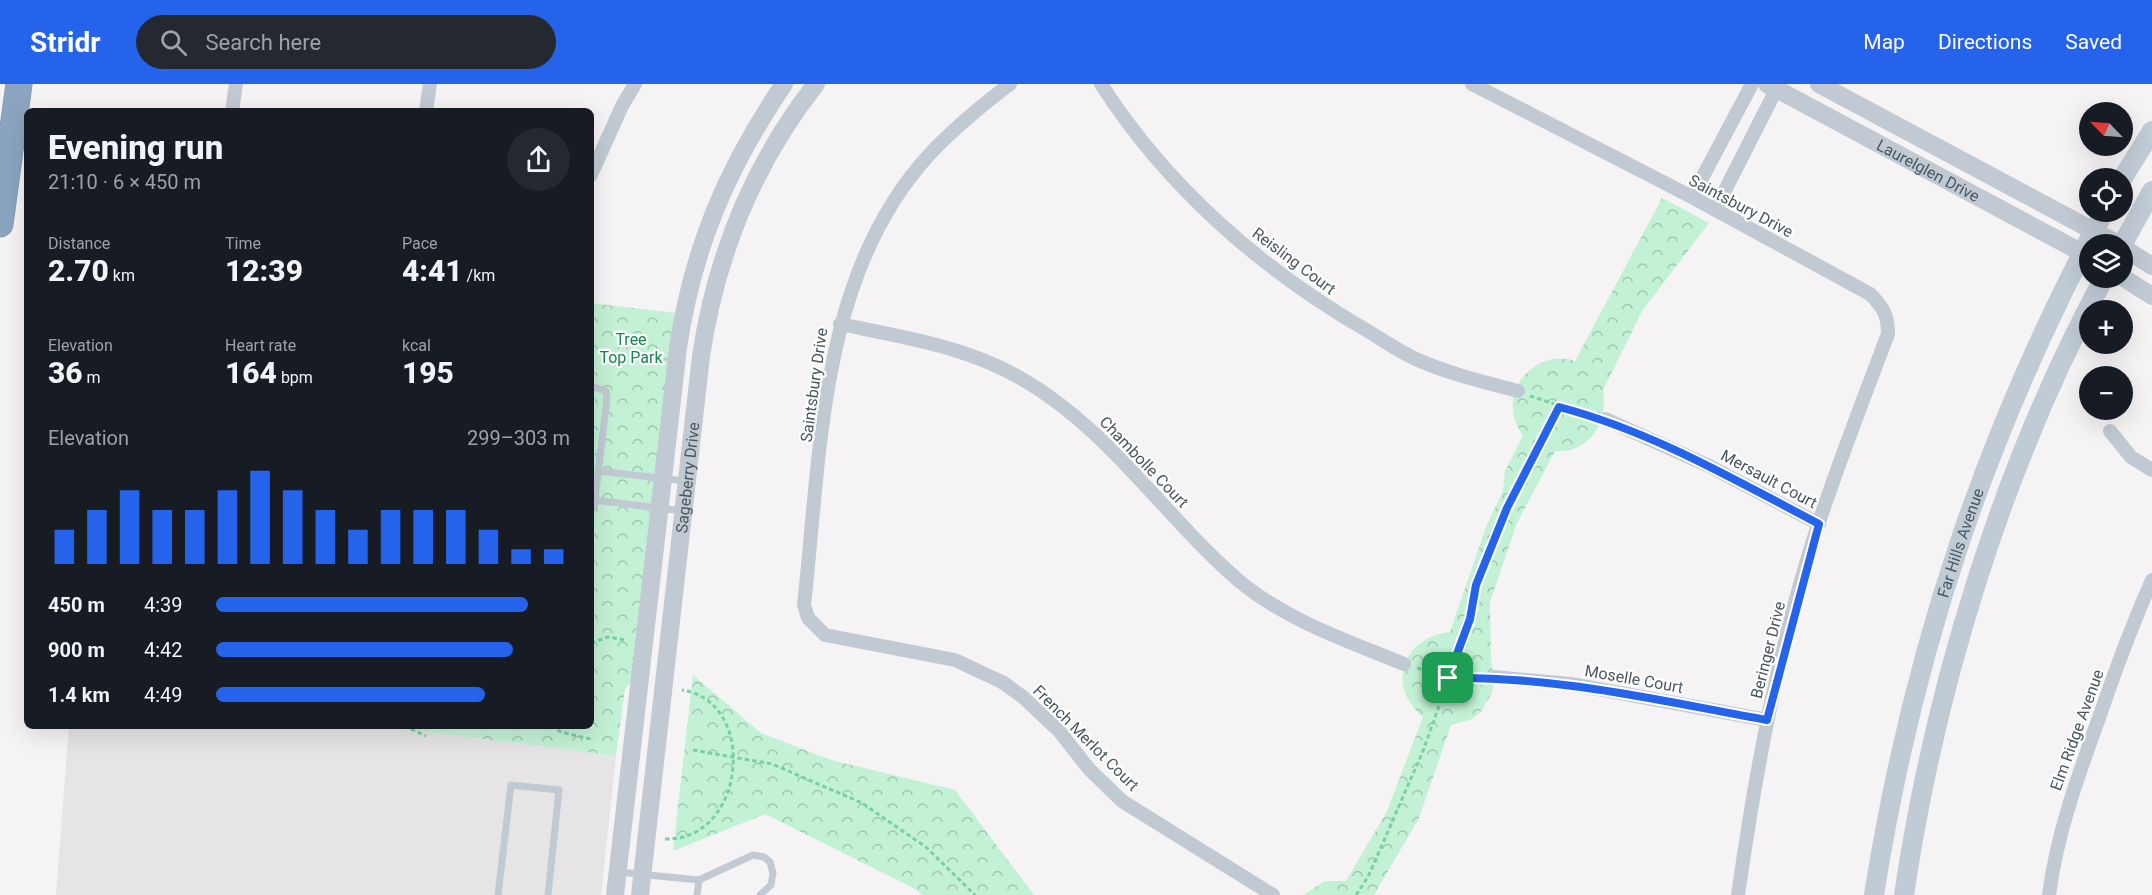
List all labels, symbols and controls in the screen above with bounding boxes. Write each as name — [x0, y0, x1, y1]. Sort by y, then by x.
search box — [136, 15, 556, 69]
text: Stridr — [30, 26, 100, 59]
icon: search — [157, 26, 190, 59]
text: Search here — [205, 30, 321, 55]
text: Map — [1863, 30, 1905, 54]
text: Directions — [1938, 30, 2032, 54]
text: Saved — [2065, 30, 2122, 54]
north arrow — [2079, 102, 2133, 156]
map controls — [2079, 102, 2133, 420]
text: Evening run — [48, 128, 223, 167]
button: share — [507, 128, 570, 191]
street label: Laurelglen Drive — [1874, 135, 1983, 206]
button: locate — [2079, 168, 2133, 222]
text: 21:10 · 6 × 450 m — [48, 170, 201, 194]
street label: Saintsbury Drive — [1686, 171, 1796, 241]
street label: Reisling Court — [1249, 223, 1339, 299]
text: Distance — [48, 234, 110, 253]
text: Time — [225, 234, 261, 253]
text: Pace — [402, 234, 438, 253]
button: layers — [2079, 234, 2133, 288]
text: 2.70 — [48, 253, 109, 288]
text: 12:39 — [225, 253, 303, 288]
text: 4:41 — [402, 253, 463, 288]
text: km — [109, 266, 135, 285]
text: /km — [463, 266, 495, 285]
button: + — [2079, 300, 2133, 354]
street label: Saintsbury Drive — [797, 327, 831, 443]
park label: Tree Top Park — [599, 330, 663, 367]
text: Elevation — [48, 336, 113, 355]
text: Heart rate — [225, 336, 296, 355]
text: kcal — [402, 336, 431, 355]
text: 36 — [48, 355, 83, 390]
text: 164 — [225, 355, 277, 390]
text: 195 — [402, 355, 454, 390]
button: − — [2079, 366, 2133, 420]
text: m — [83, 368, 101, 387]
text: bpm — [277, 368, 313, 387]
street label: Chambolle Court — [1096, 412, 1192, 512]
street label: Sageberry Drive — [672, 421, 703, 534]
text: Elevation — [48, 426, 129, 450]
text: 299–303 m — [467, 426, 570, 450]
street label: Mersault Court — [1718, 446, 1820, 512]
street label: Far Hills Avenue — [1933, 485, 1988, 600]
text: 450 m — [48, 593, 105, 617]
text: 4:39 — [144, 593, 183, 617]
street label: Beringer Drive — [1747, 599, 1789, 701]
text: 900 m — [48, 638, 105, 662]
text: 4:42 — [144, 638, 183, 662]
pin — [1422, 652, 1473, 703]
icon: arrive — [1431, 661, 1464, 694]
street label: Moselle Court — [1583, 661, 1685, 697]
street label: Elm Ridge Avenue — [2046, 667, 2108, 793]
street label: French Merlot Court — [1029, 681, 1143, 795]
text: 1.4 km — [48, 683, 110, 707]
text: 4:49 — [144, 683, 183, 707]

